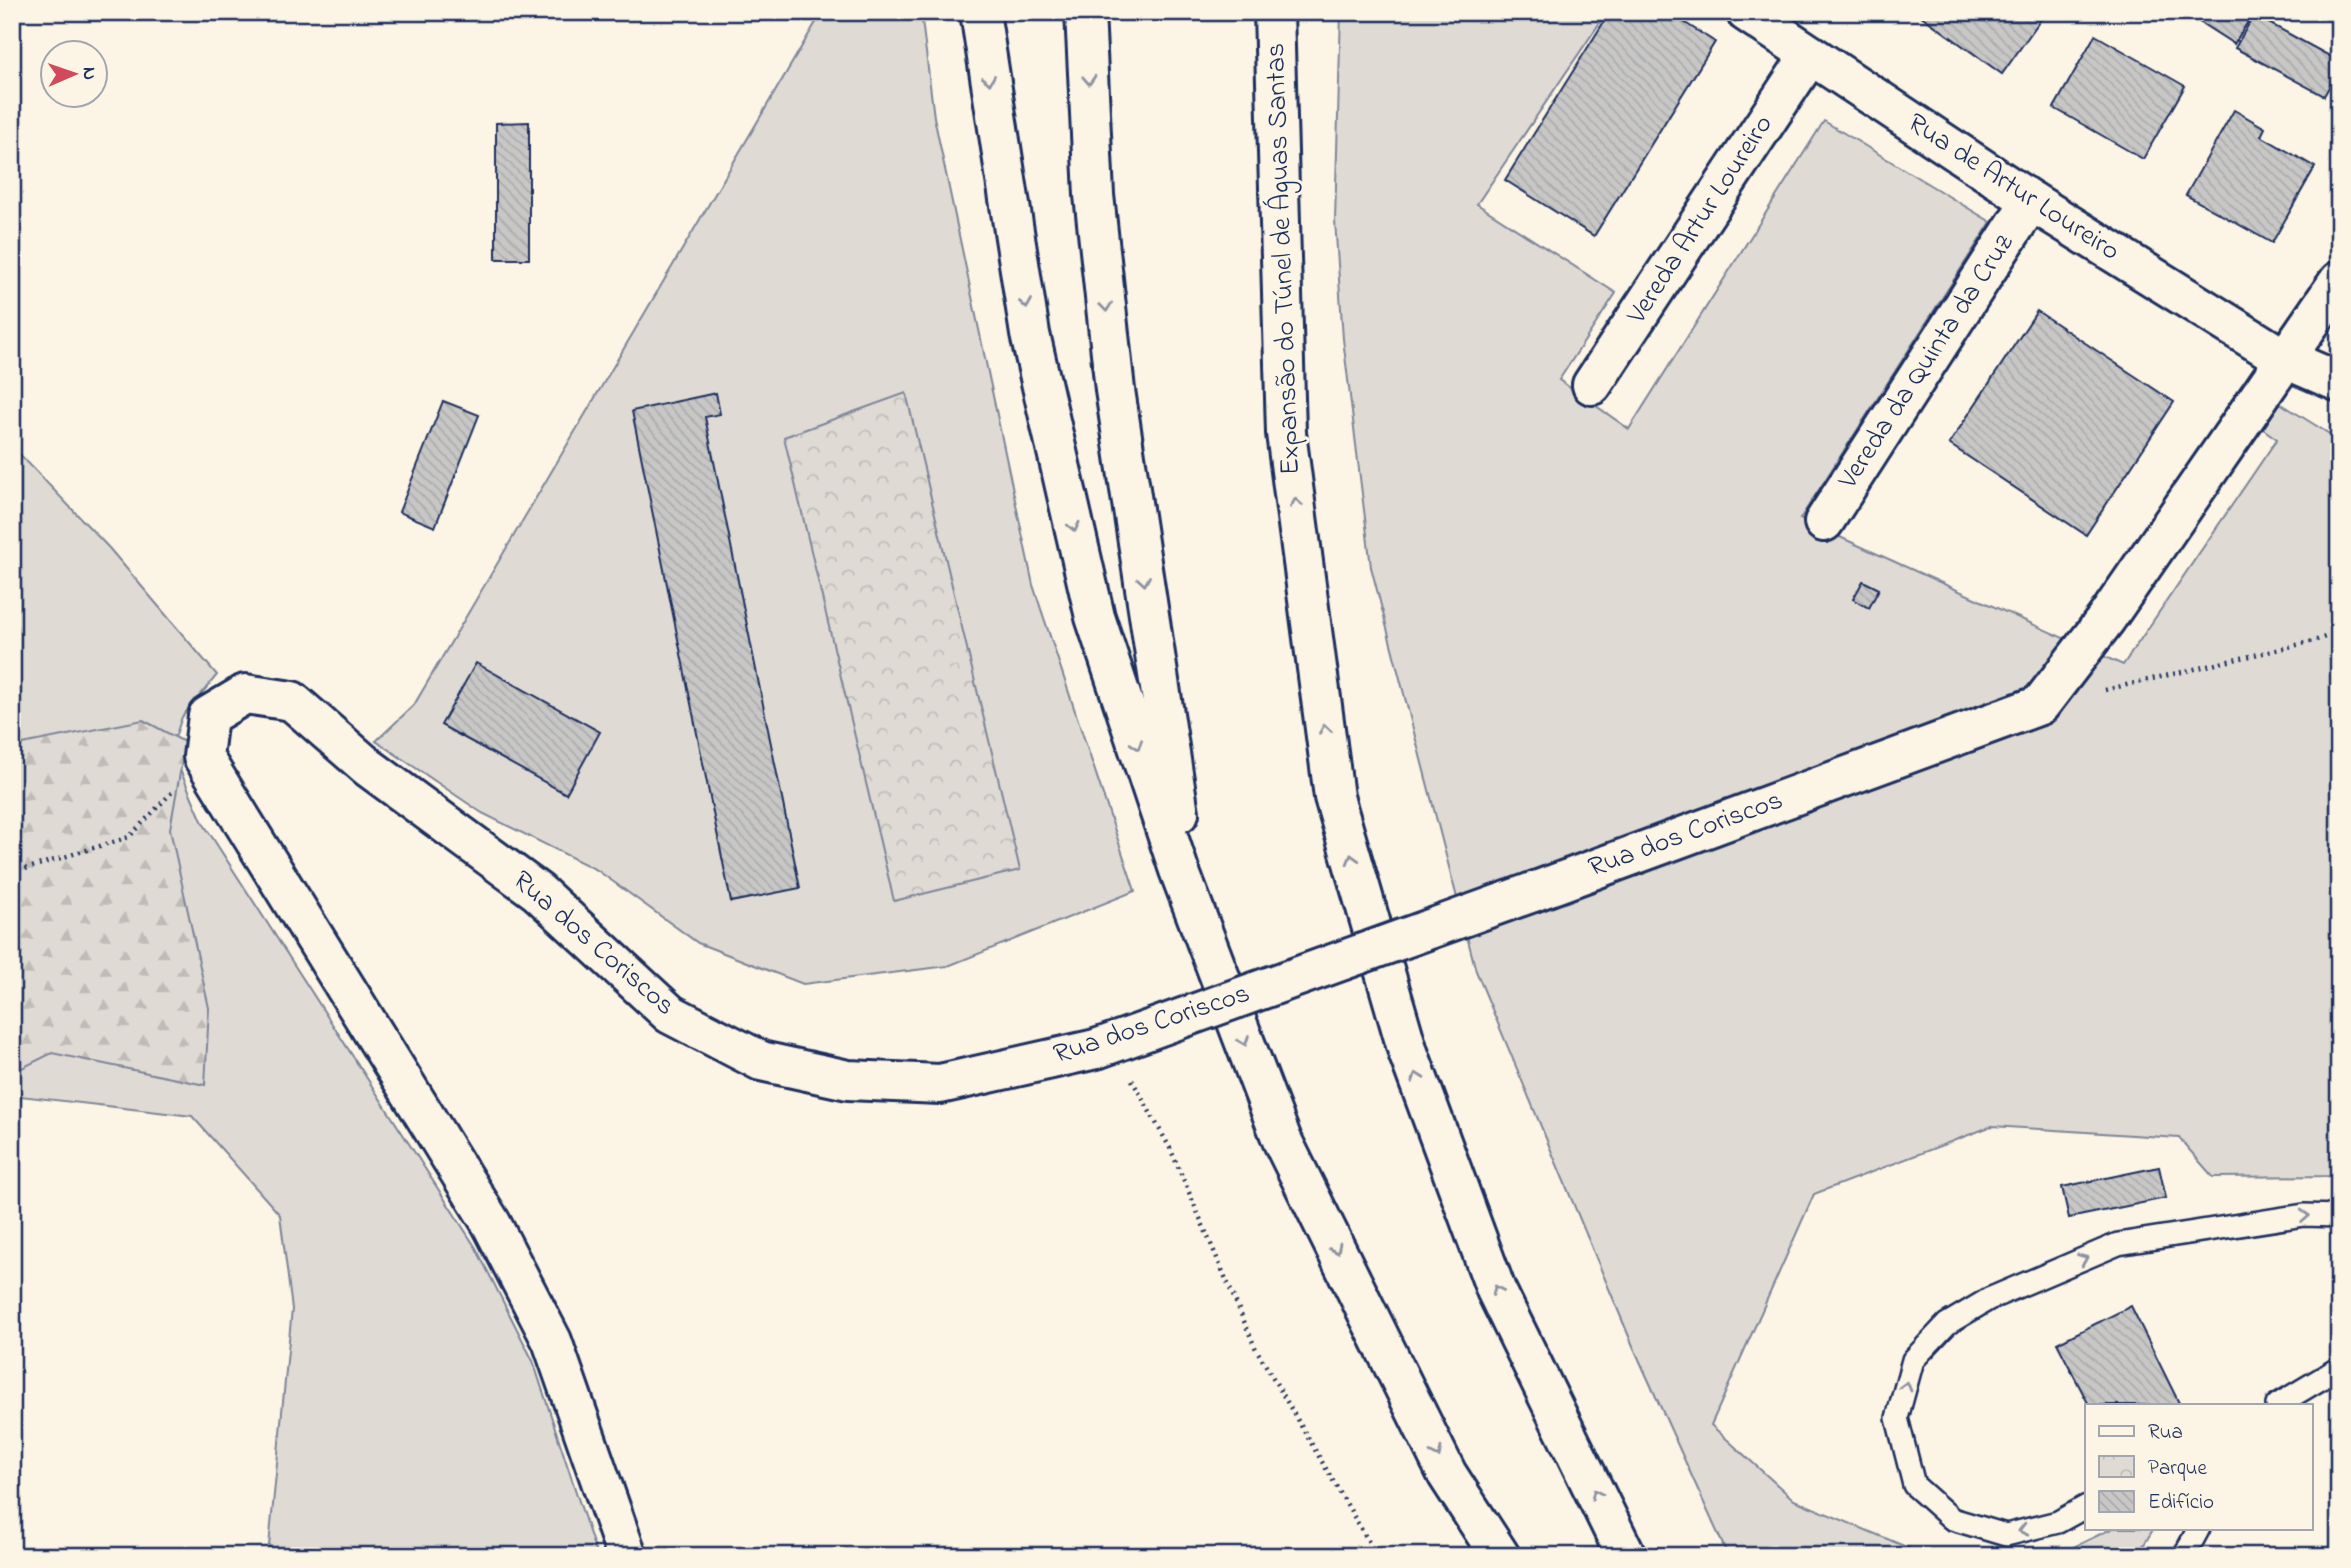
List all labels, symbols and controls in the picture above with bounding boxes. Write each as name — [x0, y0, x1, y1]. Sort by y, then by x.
north arrow — [38, 38, 108, 108]
street label: Expansão do Túnel de Águas Santas — [1256, 42, 1312, 476]
text: N — [75, 67, 102, 81]
one-way arrow — [981, 74, 996, 86]
one-way arrow — [1081, 75, 1096, 86]
street label: Rua de Artur Loureiro — [1899, 104, 2127, 272]
street label: Vereda Artur Loureiro — [1617, 107, 1784, 334]
street label: Vereda da Quinta da Cruz — [1829, 226, 2025, 498]
one-way arrow — [1018, 299, 1033, 310]
one-way arrow — [1098, 302, 1113, 313]
one-way arrow — [1288, 498, 1303, 509]
one-way arrow — [1066, 520, 1081, 532]
one-way arrow — [1136, 575, 1151, 587]
one-way arrow — [1318, 723, 1333, 735]
one-way arrow — [1129, 738, 1143, 751]
street label: Rua dos Coriscos — [1583, 781, 1789, 889]
one-way arrow — [1346, 853, 1361, 865]
street label: Rua dos Coriscos — [502, 862, 684, 1026]
street label: Rua dos Coriscos — [1049, 974, 1255, 1076]
one-way arrow — [1236, 1035, 1250, 1047]
one-way arrow — [1411, 1071, 1425, 1083]
one-way arrow — [2300, 1208, 2311, 1223]
one-way arrow — [1328, 1242, 1342, 1254]
one-way arrow — [2076, 1253, 2088, 1267]
one-way arrow — [1491, 1285, 1505, 1297]
one-way arrow — [1898, 1380, 1912, 1392]
legend — [2085, 1404, 2312, 1530]
text: Rua — [2148, 1418, 2183, 1448]
one-way arrow — [1429, 1446, 1443, 1458]
text: Parque — [2148, 1454, 2207, 1484]
text: Edifício — [2148, 1488, 2214, 1518]
one-way arrow — [1590, 1489, 1604, 1501]
one-way arrow — [2017, 1522, 2029, 1536]

